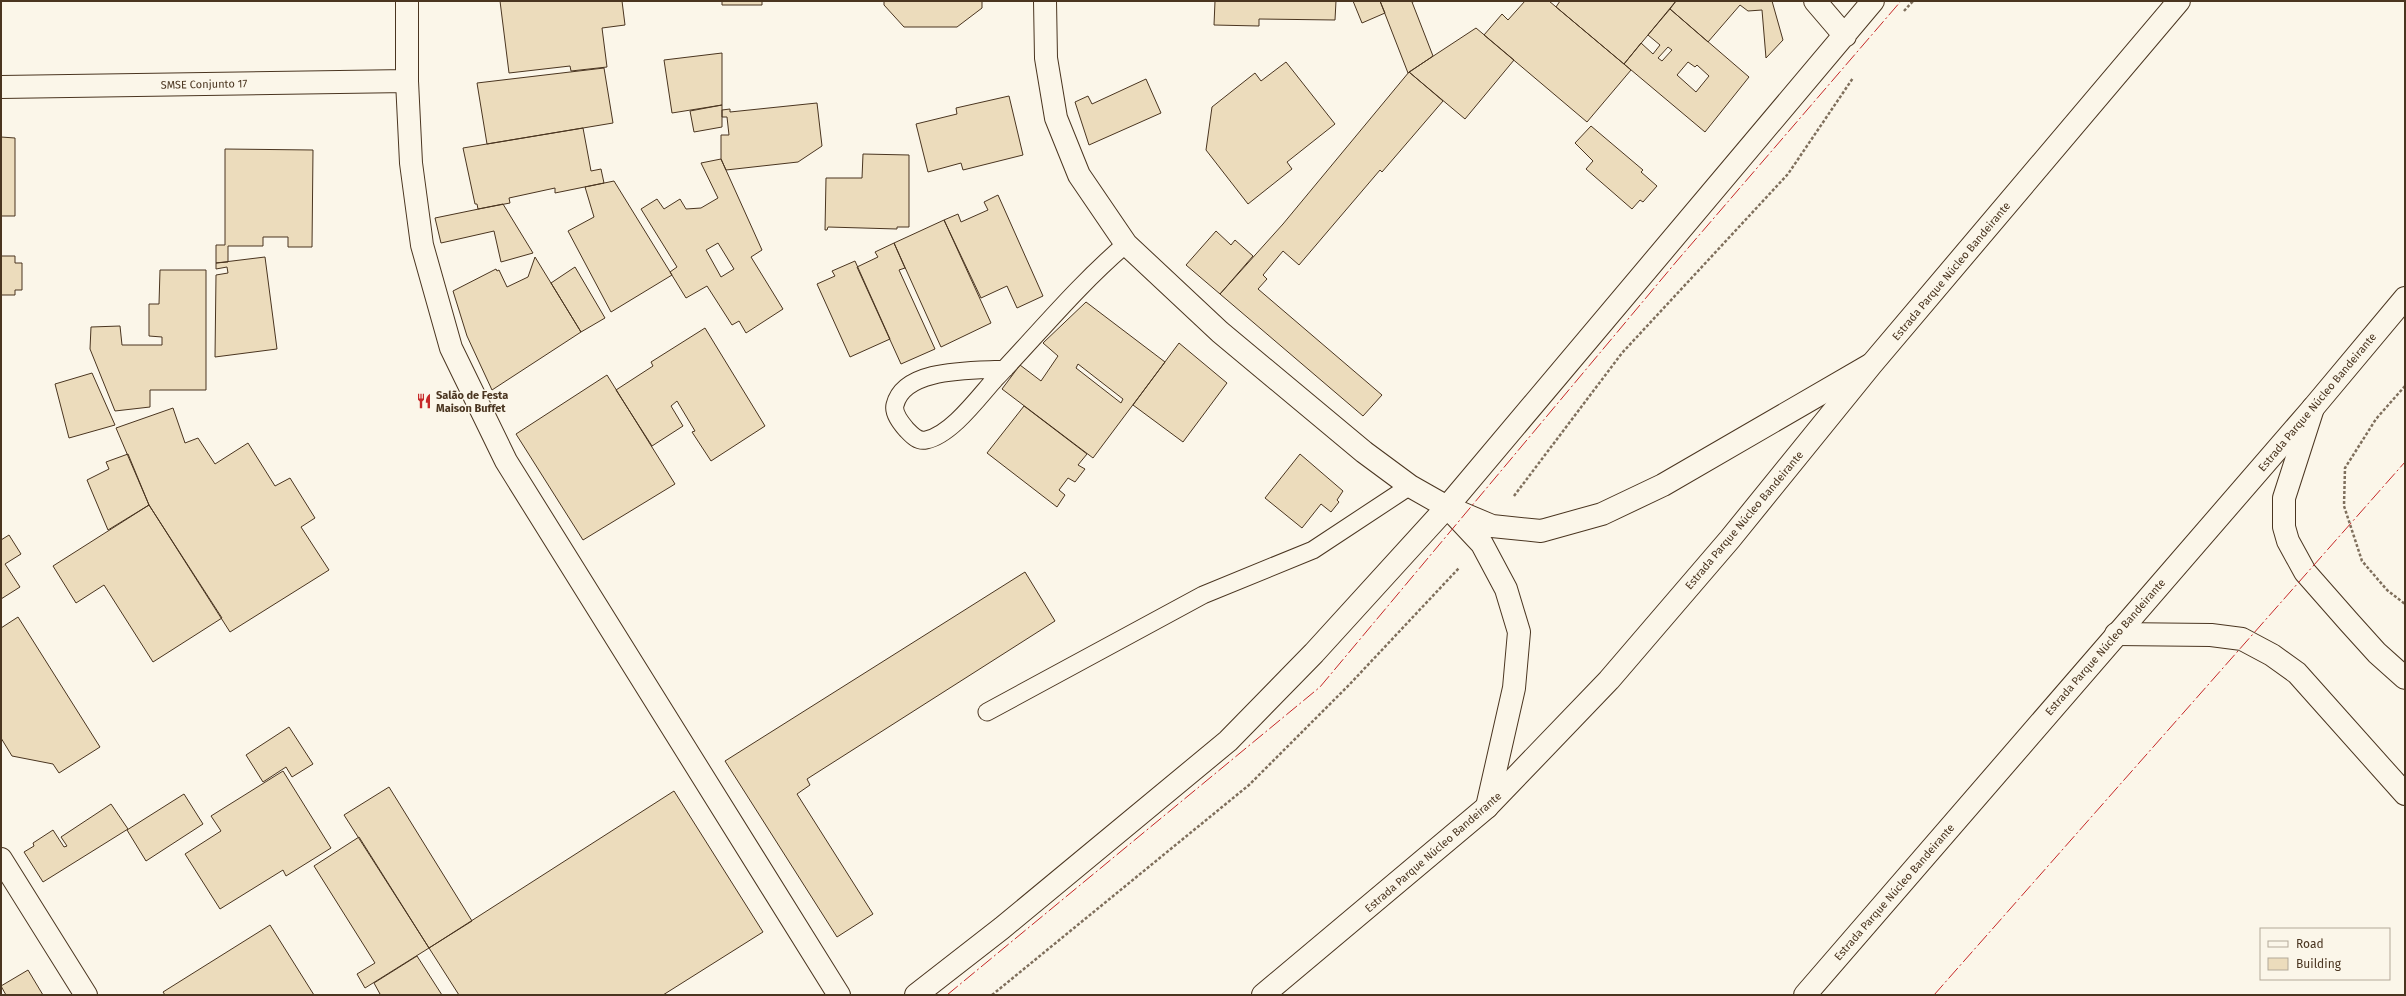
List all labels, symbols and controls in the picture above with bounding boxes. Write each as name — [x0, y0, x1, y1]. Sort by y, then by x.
street label: SMSE Conjunto 17 — [161, 77, 248, 92]
street label: Estrada Parque Núcleo Bandeirante — [1890, 200, 2013, 343]
street label: Estrada Parque Núcleo Bandeirante — [2256, 331, 2379, 474]
place label: Salão de Festa Maison Buffet — [436, 389, 508, 415]
restaurant icon: Salão de Festa Maison Buffet — [415, 392, 433, 410]
street label: Estrada Parque Núcleo Bandeirante — [1683, 449, 1806, 592]
street label: Estrada Parque Núcleo Bandeirante — [2043, 576, 2168, 718]
street label: Estrada Parque Núcleo Bandeirante — [1362, 790, 1504, 915]
street label: Estrada Parque Núcleo Bandeirante — [1832, 821, 1957, 963]
legend — [2260, 928, 2390, 980]
text: Road — [2296, 937, 2324, 951]
text: Building — [2296, 957, 2342, 971]

